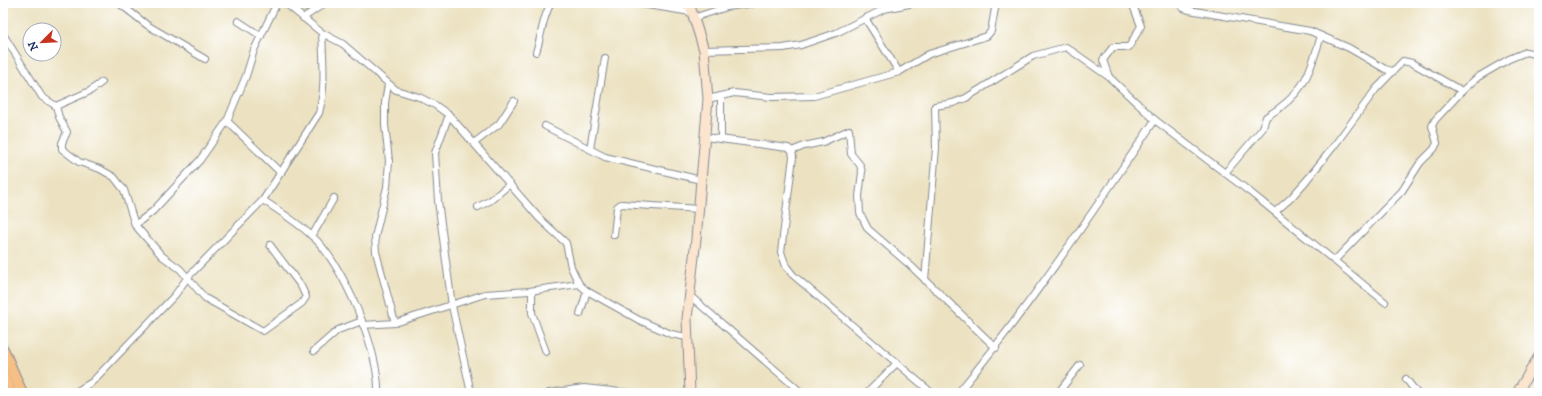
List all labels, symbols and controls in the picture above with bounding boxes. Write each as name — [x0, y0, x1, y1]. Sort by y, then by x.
north arrow — [22, 22, 62, 62]
text: N — [26, 39, 42, 53]

